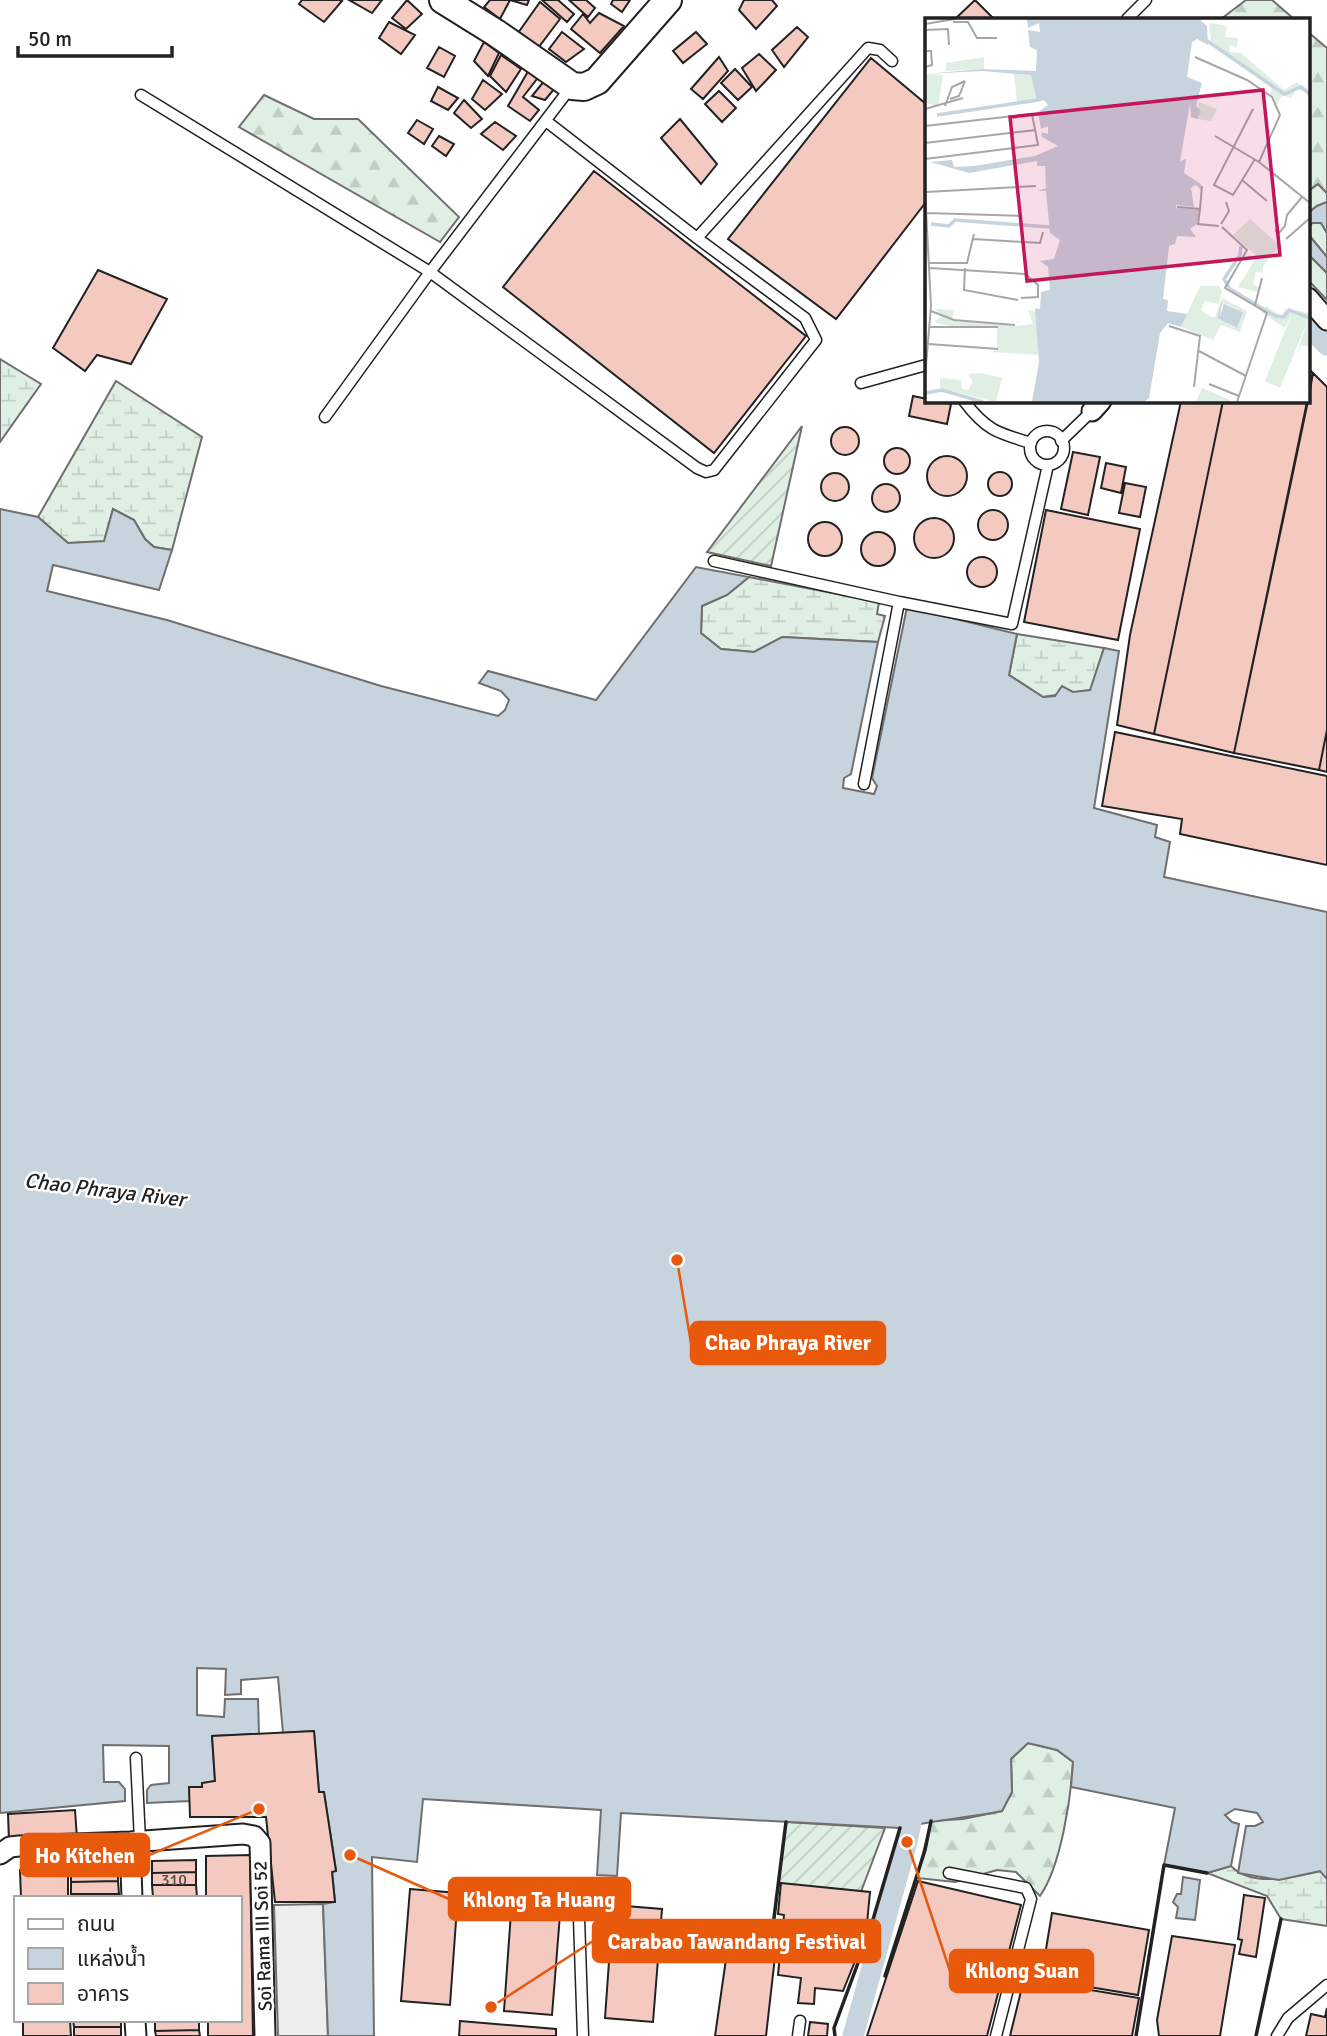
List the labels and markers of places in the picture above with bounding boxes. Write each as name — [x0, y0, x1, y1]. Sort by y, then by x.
callout: Chao Phraya River — [691, 1322, 885, 1364]
callout: Ho Kitchen — [21, 1834, 149, 1876]
callout: Khlong Ta Huang — [449, 1878, 630, 1920]
callout: Carabao Tawandang Festival — [593, 1920, 880, 1962]
callout: Khlong Suan — [950, 1950, 1093, 1992]

